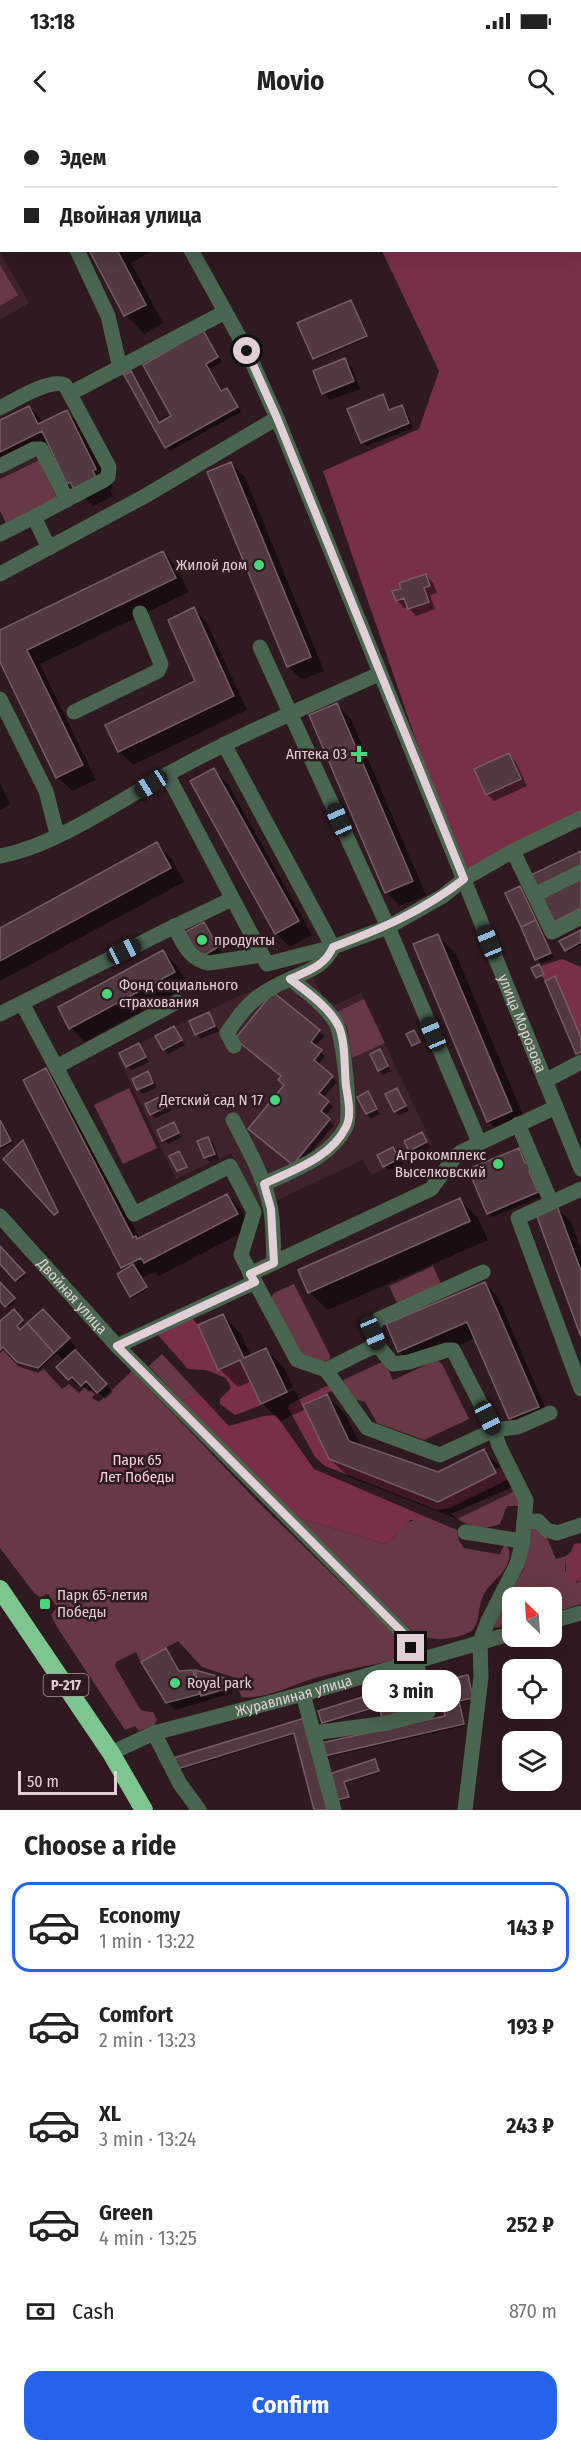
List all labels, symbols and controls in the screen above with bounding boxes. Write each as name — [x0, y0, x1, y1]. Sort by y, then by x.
text: 13:18 — [30, 8, 75, 35]
icon: back — [24, 65, 57, 98]
text: Movio — [257, 65, 324, 97]
icon: search — [524, 65, 557, 98]
text: Эдем — [60, 144, 106, 171]
text: Двойная улица — [60, 202, 202, 229]
route start — [233, 337, 260, 364]
place label: Жилой дом — [176, 556, 247, 574]
marker: Жилой дом — [252, 558, 266, 572]
place label: Аптека 03 — [286, 745, 347, 763]
marker: Аптека 03 — [352, 747, 366, 761]
car — [131, 767, 171, 801]
car — [323, 800, 355, 840]
car — [474, 922, 504, 962]
place label: продукты — [214, 931, 275, 949]
marker: продукты — [195, 933, 209, 947]
car — [104, 935, 144, 967]
street label: улица Морозова — [494, 972, 550, 1075]
place label: Фонд социального страхования — [119, 976, 238, 1011]
marker: Фонд социального страхования — [100, 987, 114, 1001]
car — [418, 1014, 448, 1054]
place label: Детский сад N 17 — [159, 1091, 263, 1109]
marker: Детский сад N 17 — [268, 1093, 282, 1107]
place label: Агрокомплекс Выселковский — [395, 1146, 487, 1181]
marker: Агрокомплекс Выселковский — [491, 1157, 505, 1171]
street label: Двойная улица — [33, 1254, 111, 1338]
car — [358, 1313, 388, 1353]
car — [472, 1398, 504, 1438]
park label: Парк 65 Лет Победы — [99, 1451, 175, 1486]
place label: Парк 65-летия Победы — [57, 1586, 148, 1621]
north arrow — [502, 1587, 562, 1647]
map controls — [502, 1587, 562, 1791]
marker: Парк 65-летия Победы — [38, 1597, 52, 1611]
route end — [397, 1634, 424, 1661]
button: locate — [502, 1659, 562, 1719]
callout: 3 min — [362, 1669, 460, 1711]
street label: Журавлиная улица — [233, 1671, 354, 1720]
road number: Р-217 — [44, 1674, 88, 1696]
place label: Royal park — [187, 1674, 251, 1692]
marker: Royal park — [168, 1676, 182, 1690]
text: 3 min — [389, 1679, 434, 1703]
button: layers — [502, 1731, 562, 1791]
scale bar — [18, 1768, 117, 1796]
text: 50 m — [27, 1772, 59, 1791]
text: Choose a ride — [24, 1830, 176, 1862]
icon: car — [27, 1900, 81, 1954]
text: Economy — [99, 1902, 180, 1929]
text: 143 ₽ — [507, 1914, 554, 1941]
text: 1 min · 13:22 — [99, 1929, 195, 1953]
icon: car — [27, 1999, 81, 2053]
text: Comfort — [99, 2001, 173, 2028]
text: 193 ₽ — [507, 2013, 554, 2040]
text: 2 min · 13:23 — [99, 2028, 196, 2052]
icon: car — [27, 2098, 81, 2152]
text: XL — [99, 2100, 121, 2127]
text: 243 ₽ — [506, 2112, 554, 2139]
text: 3 min · 13:24 — [99, 2127, 196, 2151]
icon: car — [27, 2197, 81, 2251]
text: Green — [99, 2199, 153, 2226]
text: 252 ₽ — [507, 2211, 554, 2238]
text: 4 min · 13:25 — [99, 2226, 197, 2250]
icon: cash — [24, 2295, 57, 2328]
text: Cash — [72, 2298, 115, 2325]
text: 870 m — [509, 2299, 557, 2323]
button: Confirm — [24, 2371, 557, 2440]

